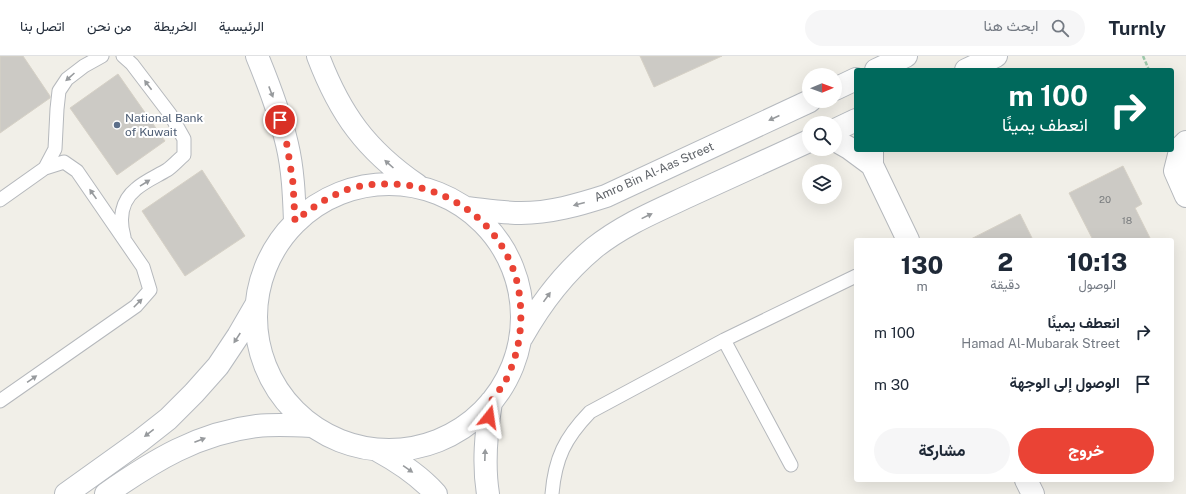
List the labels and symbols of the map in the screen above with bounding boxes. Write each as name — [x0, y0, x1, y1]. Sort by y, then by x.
north arrow — [802, 68, 842, 108]
one-way arrow — [65, 73, 75, 82]
one-way arrow — [144, 79, 152, 90]
one-way arrow — [269, 87, 275, 99]
pin — [263, 103, 297, 137]
place label: National Bank of Kuwait — [125, 111, 204, 139]
one-way arrow — [768, 115, 780, 121]
marker: National Bank of Kuwait — [112, 120, 122, 130]
street label: Amro Bin Al-Aas Street — [592, 139, 716, 205]
one-way arrow — [384, 159, 394, 168]
one-way arrow — [139, 180, 151, 187]
one-way arrow — [89, 189, 97, 200]
house number: 20 — [1099, 193, 1111, 205]
one-way arrow — [573, 201, 585, 207]
one-way arrow — [641, 212, 653, 219]
house number: 18 — [1122, 214, 1132, 226]
one-way arrow — [543, 291, 551, 302]
one-way arrow — [133, 298, 142, 308]
one-way arrow — [233, 333, 241, 343]
one-way arrow — [27, 375, 37, 383]
position arrow — [468, 396, 510, 438]
one-way arrow — [144, 429, 155, 438]
one-way arrow — [194, 437, 206, 443]
one-way arrow — [482, 449, 489, 461]
one-way arrow — [403, 465, 414, 473]

